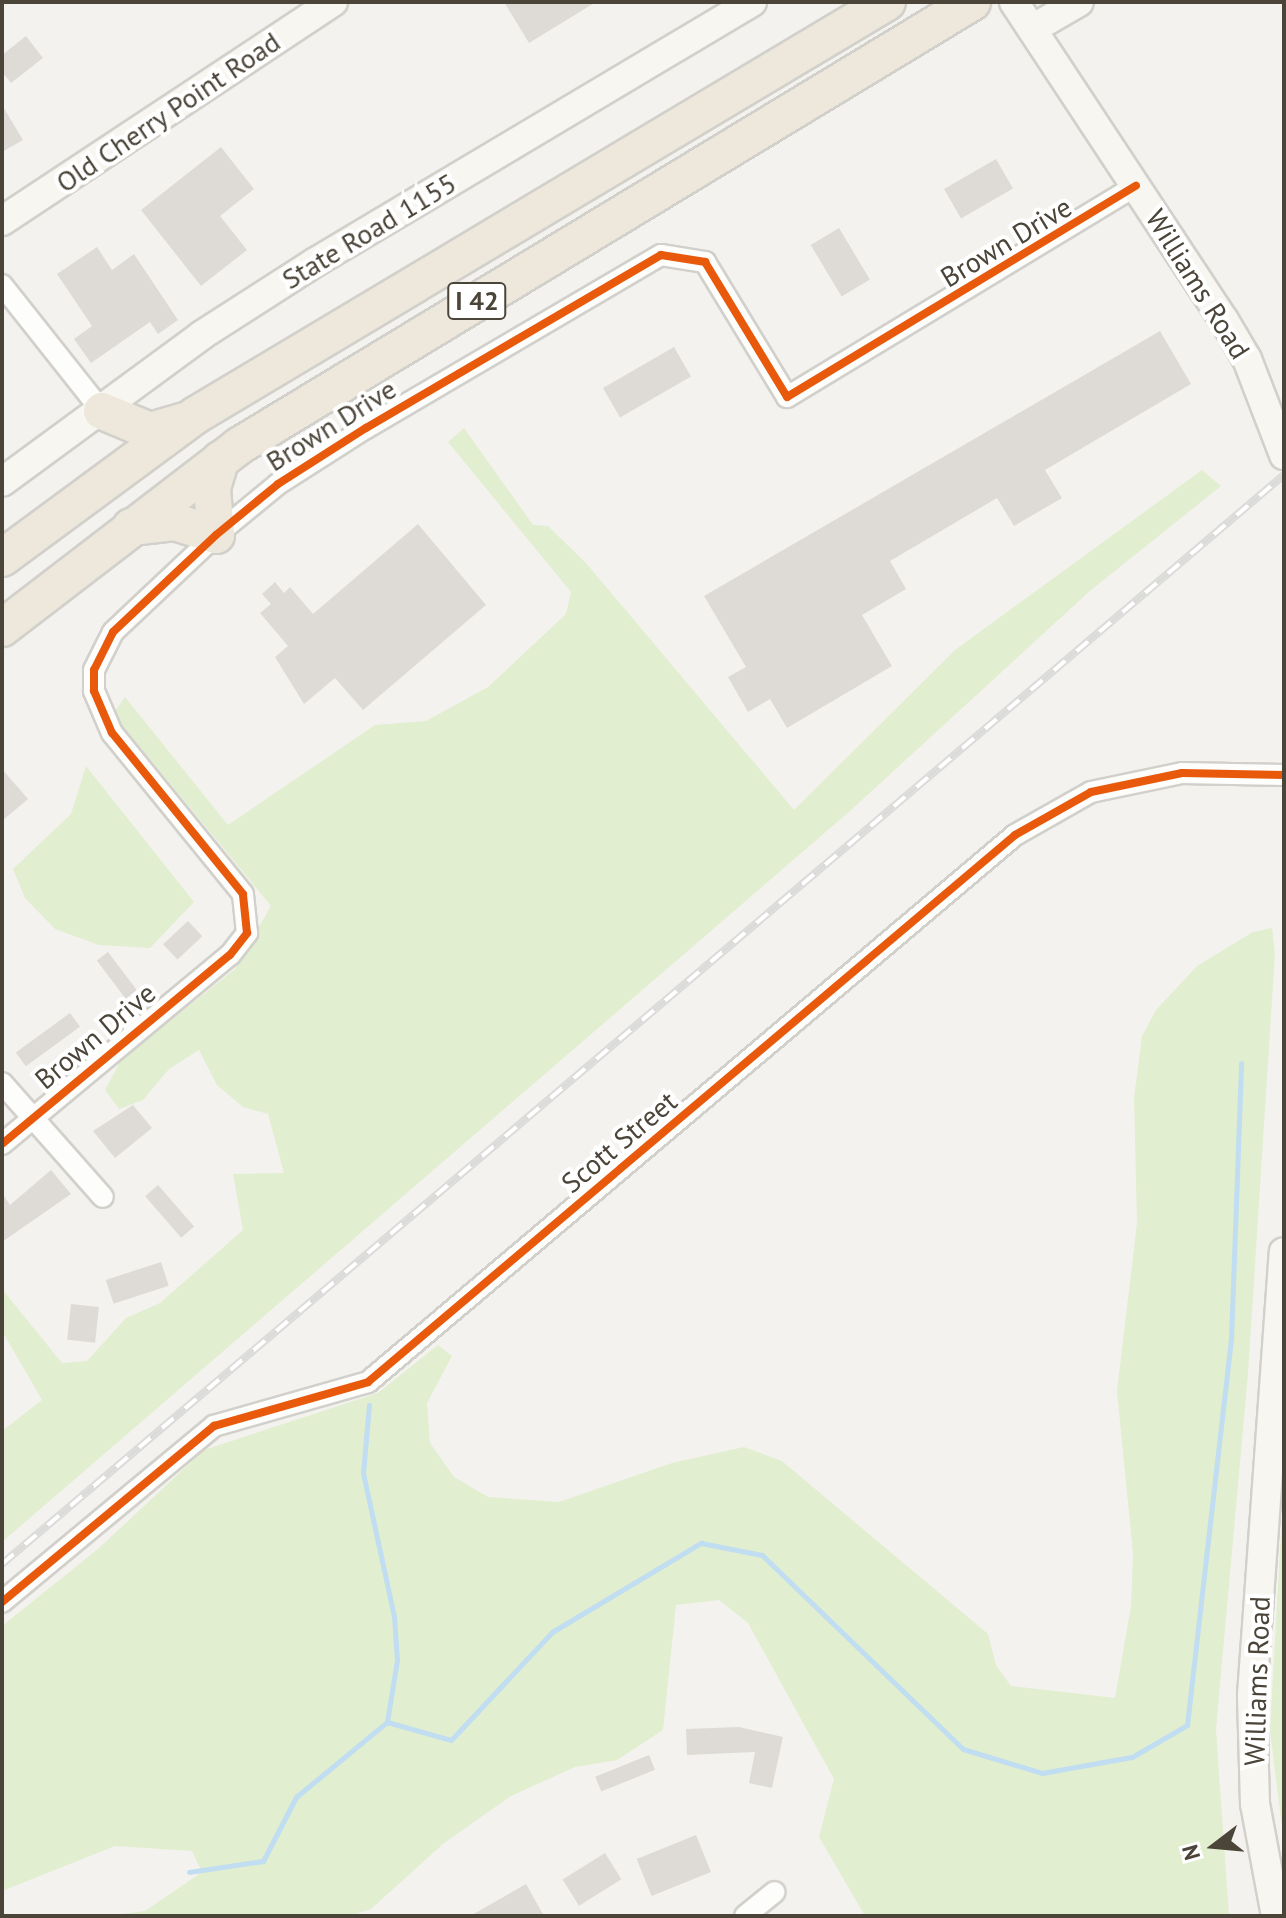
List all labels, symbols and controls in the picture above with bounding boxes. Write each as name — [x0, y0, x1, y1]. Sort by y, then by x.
street label: Old Cherry Point Road — [49, 24, 287, 200]
street label: State Road 1155 — [276, 166, 462, 296]
street label: Brown Drive — [934, 190, 1078, 294]
street label: Williams Road — [1139, 203, 1257, 365]
road number: I 42 — [447, 279, 507, 323]
street label: Brown Drive — [260, 372, 402, 478]
street label: Brown Drive — [28, 976, 162, 1096]
street label: Scott Street — [555, 1084, 683, 1200]
street label: Williams Road — [1237, 1596, 1277, 1766]
north arrow — [1174, 1806, 1254, 1886]
text: N — [1175, 1842, 1206, 1863]

